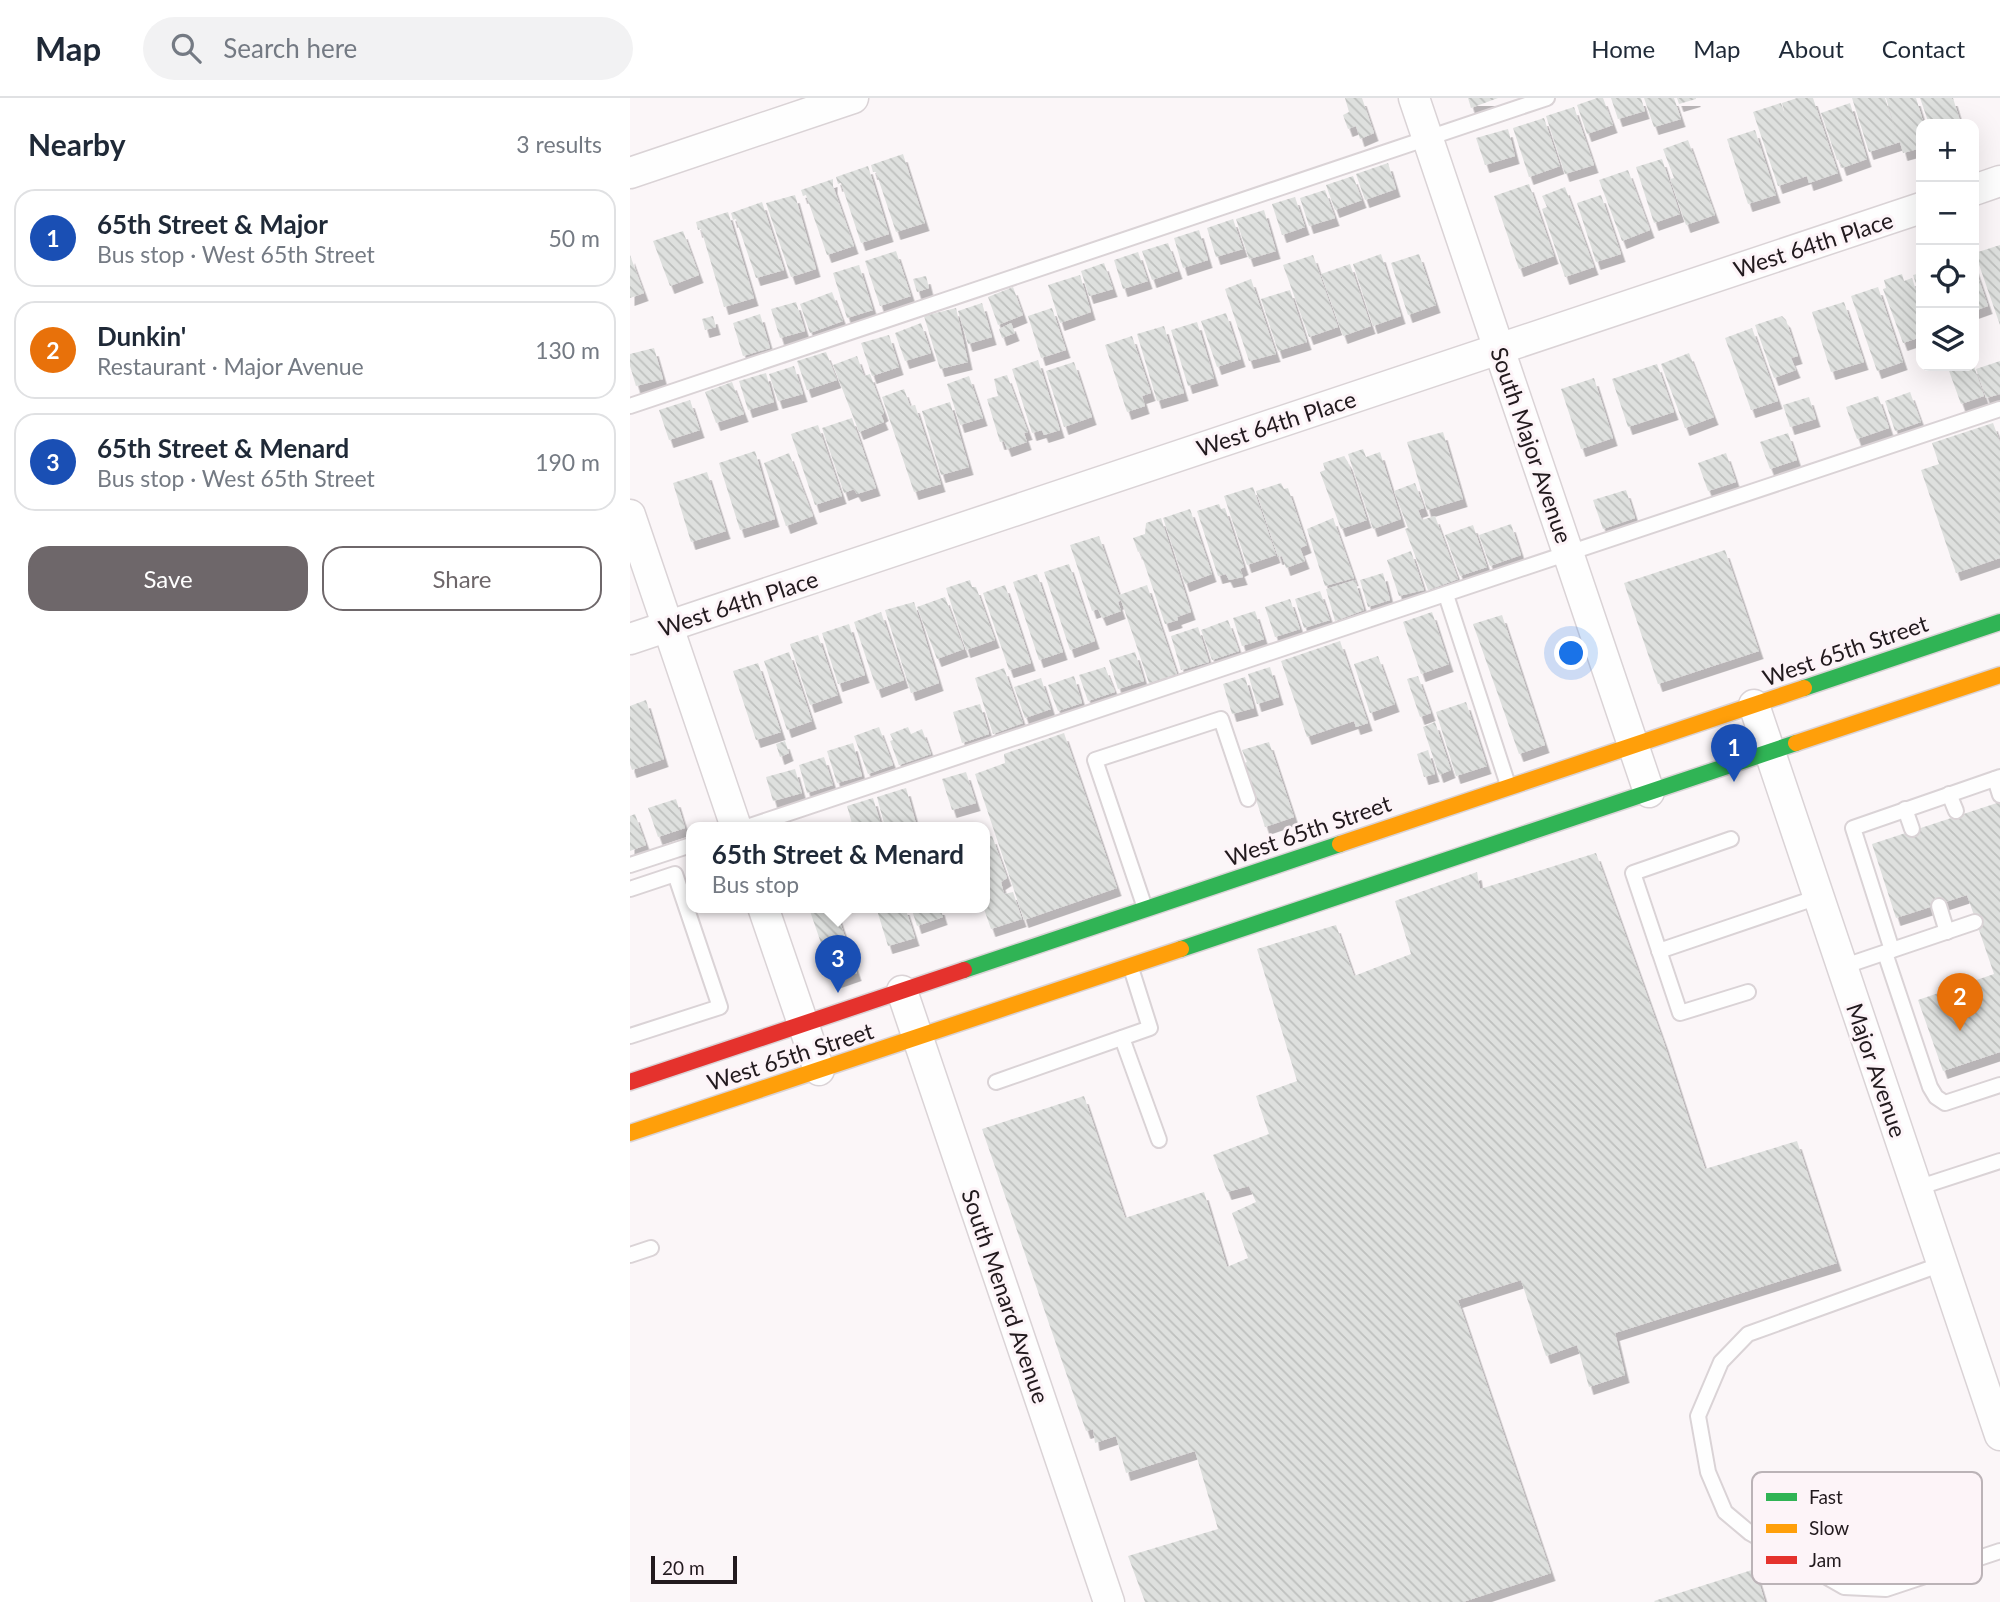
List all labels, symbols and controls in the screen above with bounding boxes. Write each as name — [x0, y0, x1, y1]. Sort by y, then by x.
search box — [143, 17, 633, 80]
text: Map — [35, 28, 101, 68]
icon: search — [167, 29, 205, 67]
text: Search here — [223, 32, 357, 64]
text: Home — [1591, 34, 1655, 63]
text: Map — [1693, 34, 1741, 63]
text: About — [1779, 34, 1844, 63]
text: Contact — [1882, 34, 1965, 63]
map controls — [1916, 119, 1979, 371]
button: + — [1916, 119, 1979, 182]
text: Nearby — [28, 126, 126, 162]
text: 3 results — [516, 130, 602, 158]
button: − — [1916, 182, 1979, 245]
street label: West 64th Place — [1730, 205, 1896, 283]
text: 65th Street & Major — [97, 208, 328, 240]
text: 1 — [46, 224, 60, 252]
text: 50 m — [549, 224, 600, 252]
text: Bus stop · West 65th Street — [97, 240, 375, 268]
button: locate — [1916, 245, 1979, 308]
button: layers — [1916, 308, 1979, 371]
text: Dunkin' — [97, 320, 186, 352]
text: 2 — [46, 336, 60, 364]
text: 130 m — [535, 336, 600, 364]
street label: South Major Avenue — [1485, 343, 1579, 547]
text: Restaurant · Major Avenue — [97, 352, 364, 380]
street label: West 64th Place — [1193, 384, 1359, 462]
text: 65th Street & Menard — [97, 432, 349, 464]
text: 3 — [46, 448, 60, 476]
text: 190 m — [535, 448, 600, 476]
text: Bus stop · West 65th Street — [97, 464, 375, 492]
button: Save — [28, 546, 308, 611]
button: Share — [322, 546, 602, 611]
street label: West 64th Place — [655, 564, 821, 642]
street label: West 65th Street — [1759, 608, 1932, 691]
your location — [1554, 636, 1588, 670]
pin: 1 — [1711, 724, 1757, 782]
street label: West 65th Street — [1222, 788, 1395, 871]
popup — [686, 822, 990, 913]
text: 65th Street & Menard — [712, 838, 964, 870]
text: Bus stop — [712, 870, 799, 898]
pin: 3 — [815, 935, 861, 993]
pin: 2 — [1937, 973, 1983, 1031]
street label: Major Avenue — [1841, 999, 1913, 1141]
street label: West 65th Street — [703, 1016, 877, 1096]
street label: South Menard Avenue — [956, 1185, 1056, 1407]
legend — [1752, 1472, 1982, 1584]
text: Fast — [1809, 1485, 1843, 1508]
text: Slow — [1809, 1516, 1849, 1539]
text: Jam — [1809, 1548, 1842, 1571]
scale bar — [651, 1553, 737, 1585]
text: 20 m — [662, 1556, 705, 1579]

